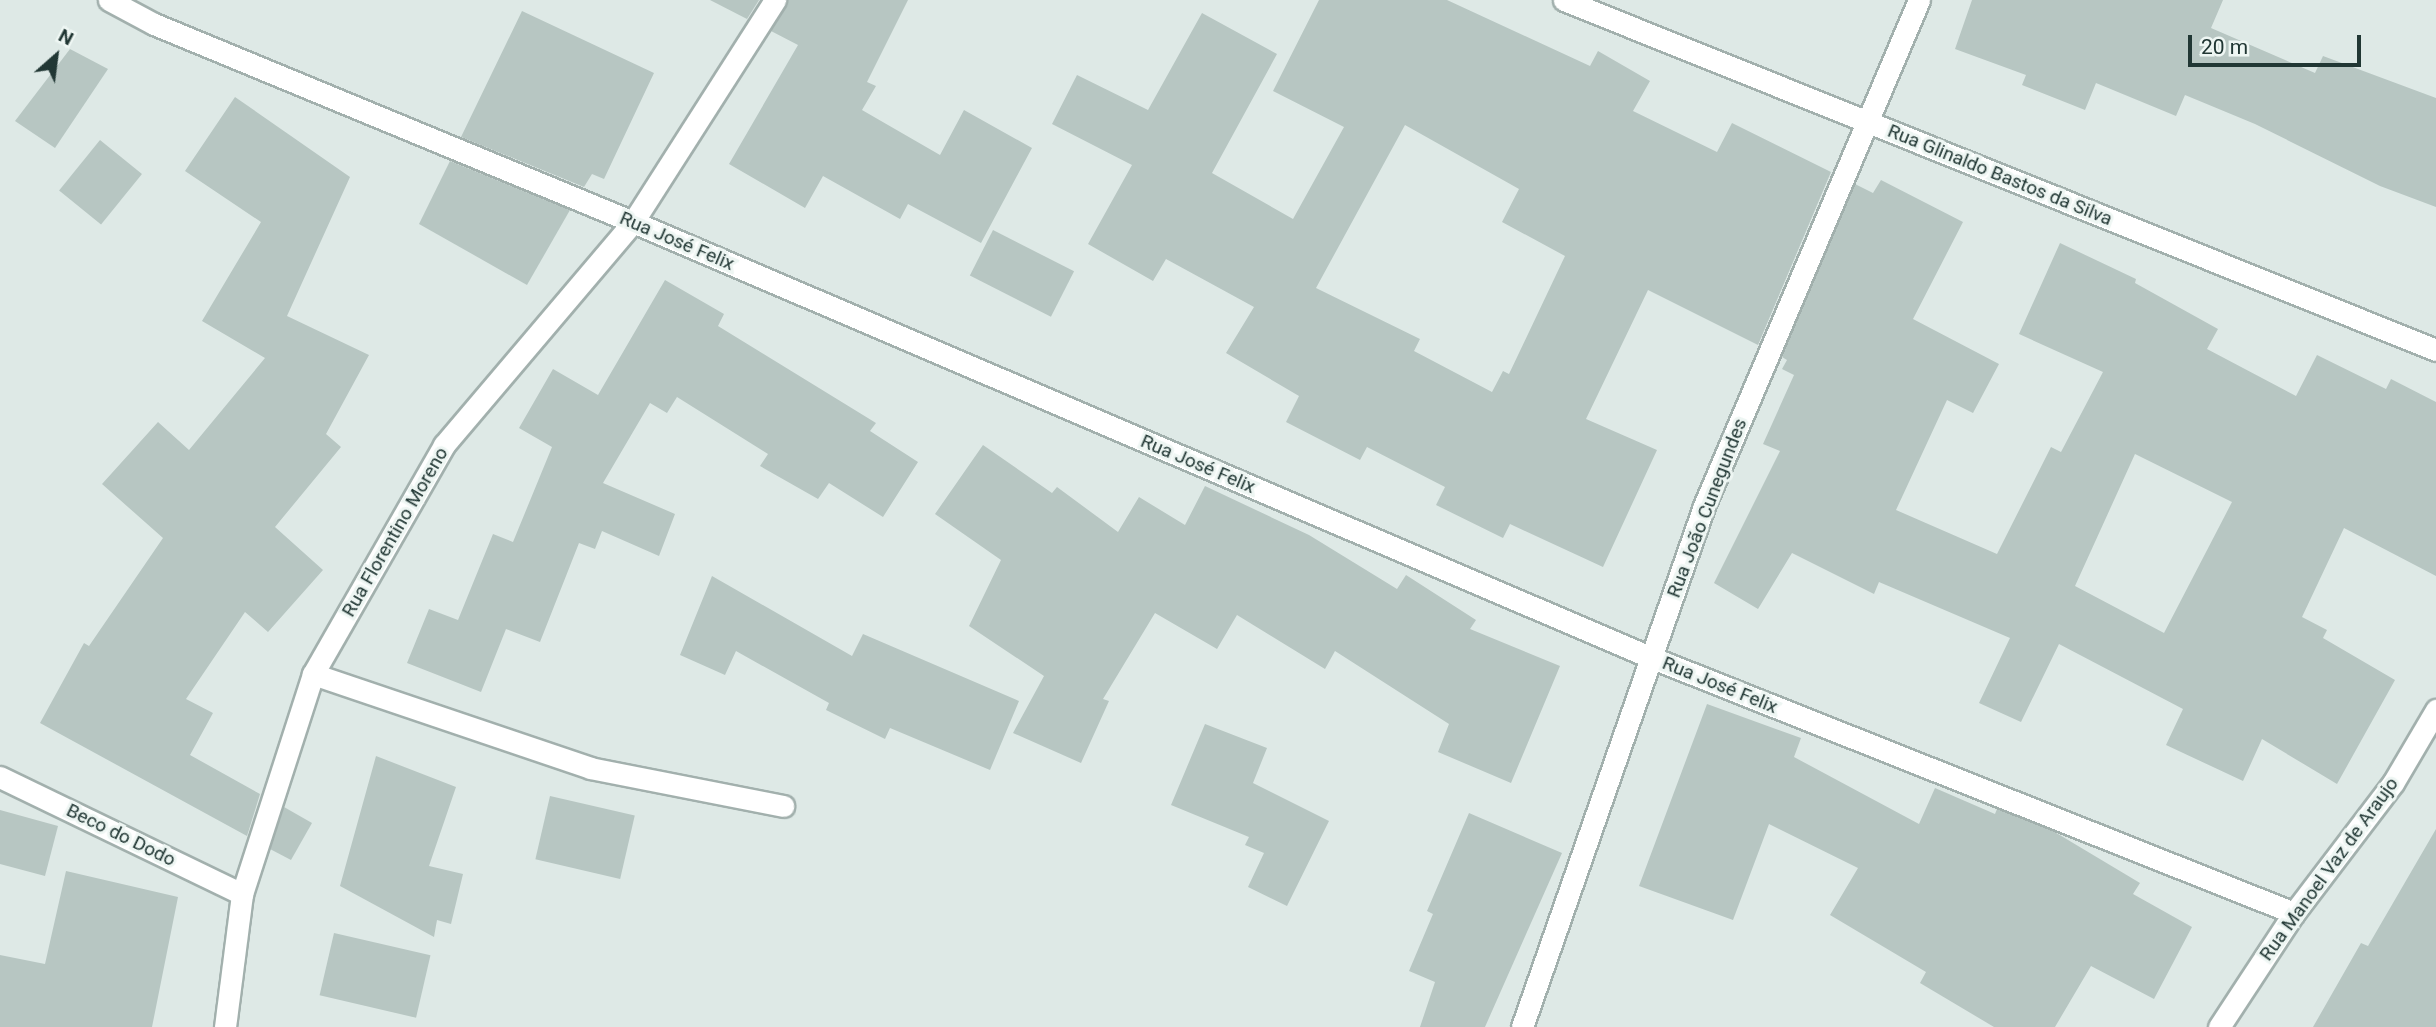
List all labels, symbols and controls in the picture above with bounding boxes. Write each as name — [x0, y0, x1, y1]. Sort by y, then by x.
north arrow — [21, 21, 91, 91]
scale bar — [2191, 21, 2364, 65]
text: N — [55, 24, 77, 50]
text: 20 m — [2201, 35, 2248, 59]
street label: Rua Glinaldo Bastos da Silva — [1884, 119, 2116, 231]
street label: Rua José Felix — [616, 207, 738, 275]
street label: Rua João Cunegundes — [1662, 415, 1752, 601]
street label: Rua José Felix — [1137, 430, 1259, 498]
street label: Rua Florentino Moreno — [337, 443, 453, 621]
street label: Rua José Felix — [1659, 652, 1781, 718]
street label: Rua Manoel Vaz de Araujo — [2255, 773, 2403, 965]
street label: Beco do Dodo — [63, 799, 179, 871]

